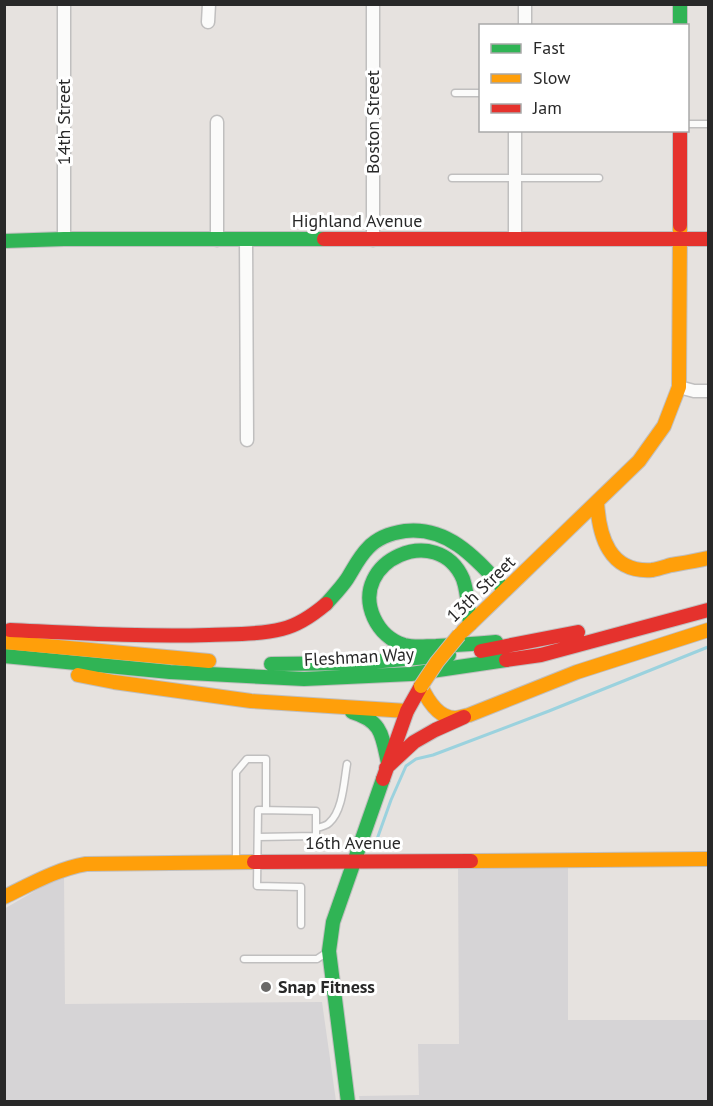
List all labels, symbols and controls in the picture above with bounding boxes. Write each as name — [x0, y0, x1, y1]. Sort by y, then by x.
legend — [479, 24, 689, 132]
text: Fast — [533, 36, 565, 59]
text: Slow — [533, 66, 571, 89]
street label: Boston Street — [361, 70, 384, 174]
street label: 14th Street — [52, 79, 75, 165]
text: Jam — [532, 96, 562, 119]
street label: Highland Avenue — [292, 209, 422, 232]
street label: 13th Street — [442, 550, 520, 627]
street label: Fleshman Way — [303, 642, 415, 671]
street label: 16th Avenue — [305, 831, 401, 854]
place label: Snap Fitness — [278, 975, 375, 998]
marker: Snap Fitness — [259, 980, 273, 994]

